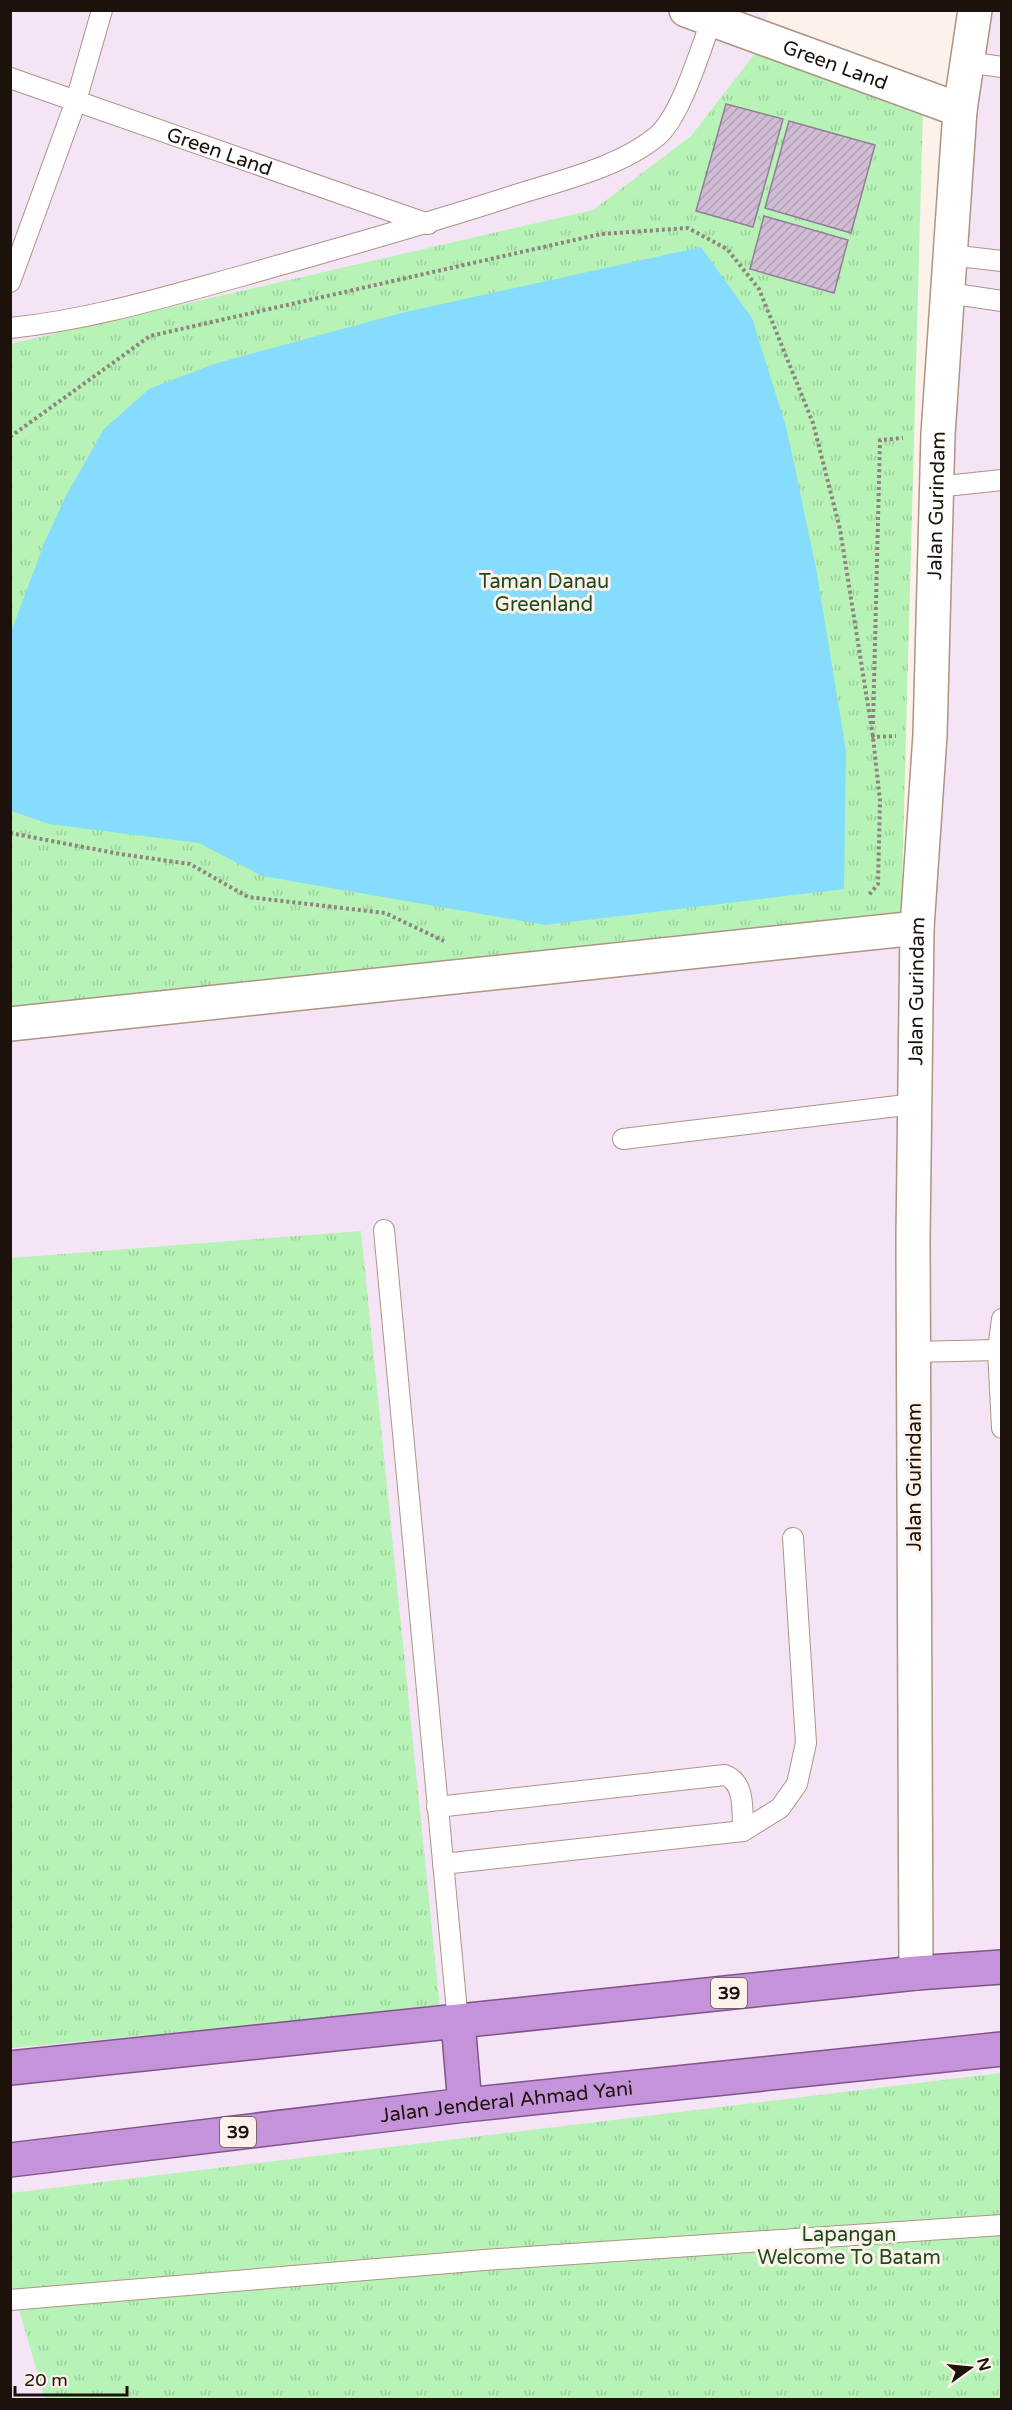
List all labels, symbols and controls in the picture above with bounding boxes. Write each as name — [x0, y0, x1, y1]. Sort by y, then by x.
street label: Green Land — [779, 35, 891, 96]
street label: Green Land — [163, 123, 275, 182]
street label: Jalan Gurindam — [923, 431, 951, 580]
park label: Taman Danau Greenland — [479, 570, 609, 617]
street label: Jalan Gurindam — [904, 916, 931, 1066]
street label: Jalan Gurindam — [903, 1403, 927, 1551]
road number: 39 — [711, 1978, 747, 2008]
street label: Jalan Jenderal Ahmad Yani — [379, 2077, 634, 2128]
road number: 39 — [220, 2117, 256, 2147]
park label: Lapangan Welcome To Batam — [757, 2223, 941, 2270]
north arrow — [940, 2338, 1000, 2398]
text: N — [972, 2356, 995, 2373]
scale bar — [15, 2359, 128, 2397]
text: 20 m — [24, 2369, 68, 2391]

